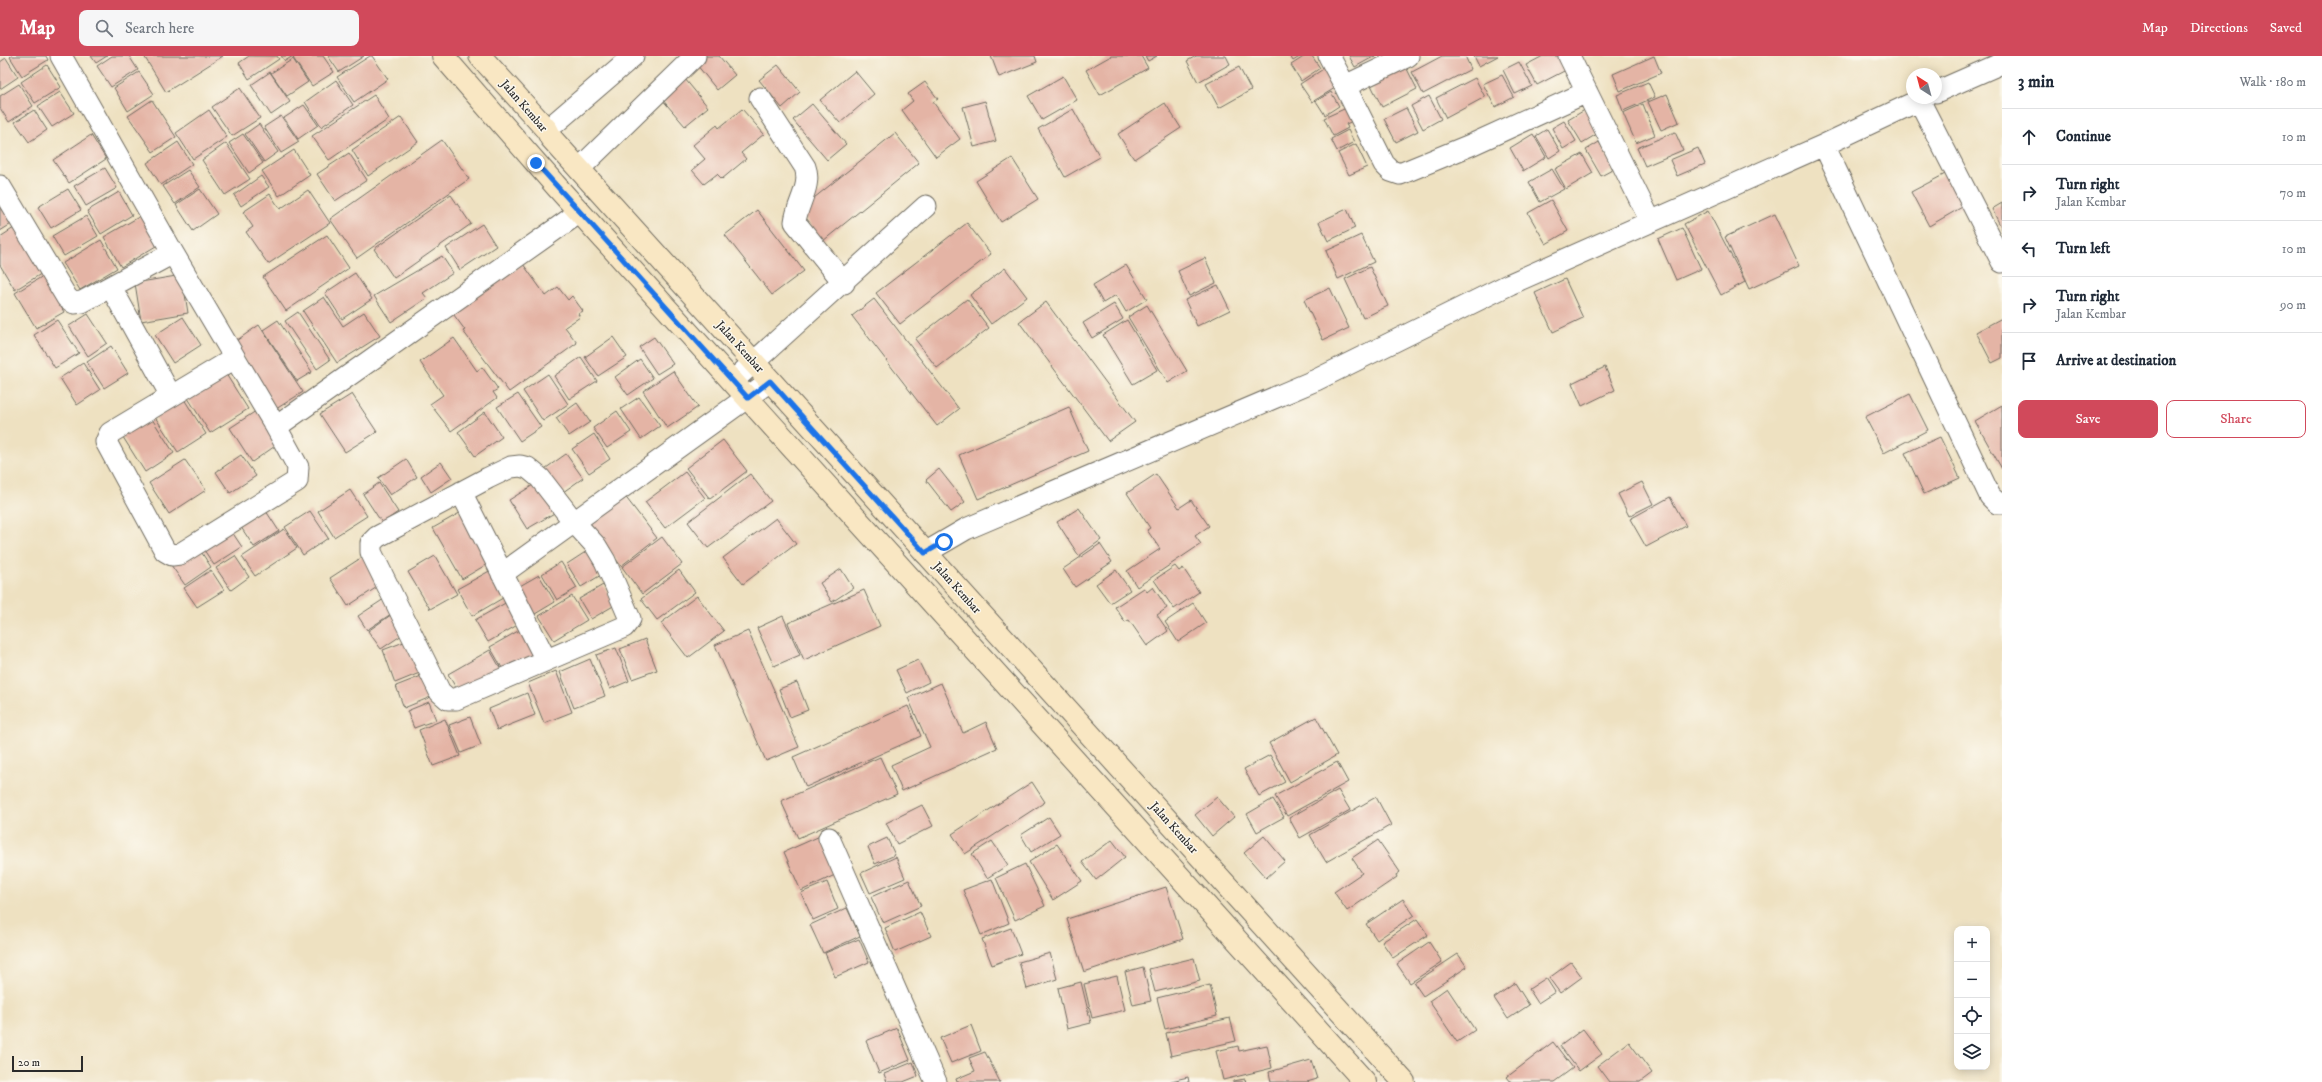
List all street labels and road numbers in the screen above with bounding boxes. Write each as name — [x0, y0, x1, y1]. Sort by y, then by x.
street label: Jalan Kembar — [496, 76, 551, 136]
street label: Jalan Kembar — [712, 317, 768, 376]
street label: Jalan Kembar — [929, 558, 985, 617]
street label: Jalan Kembar — [1146, 798, 1202, 857]

